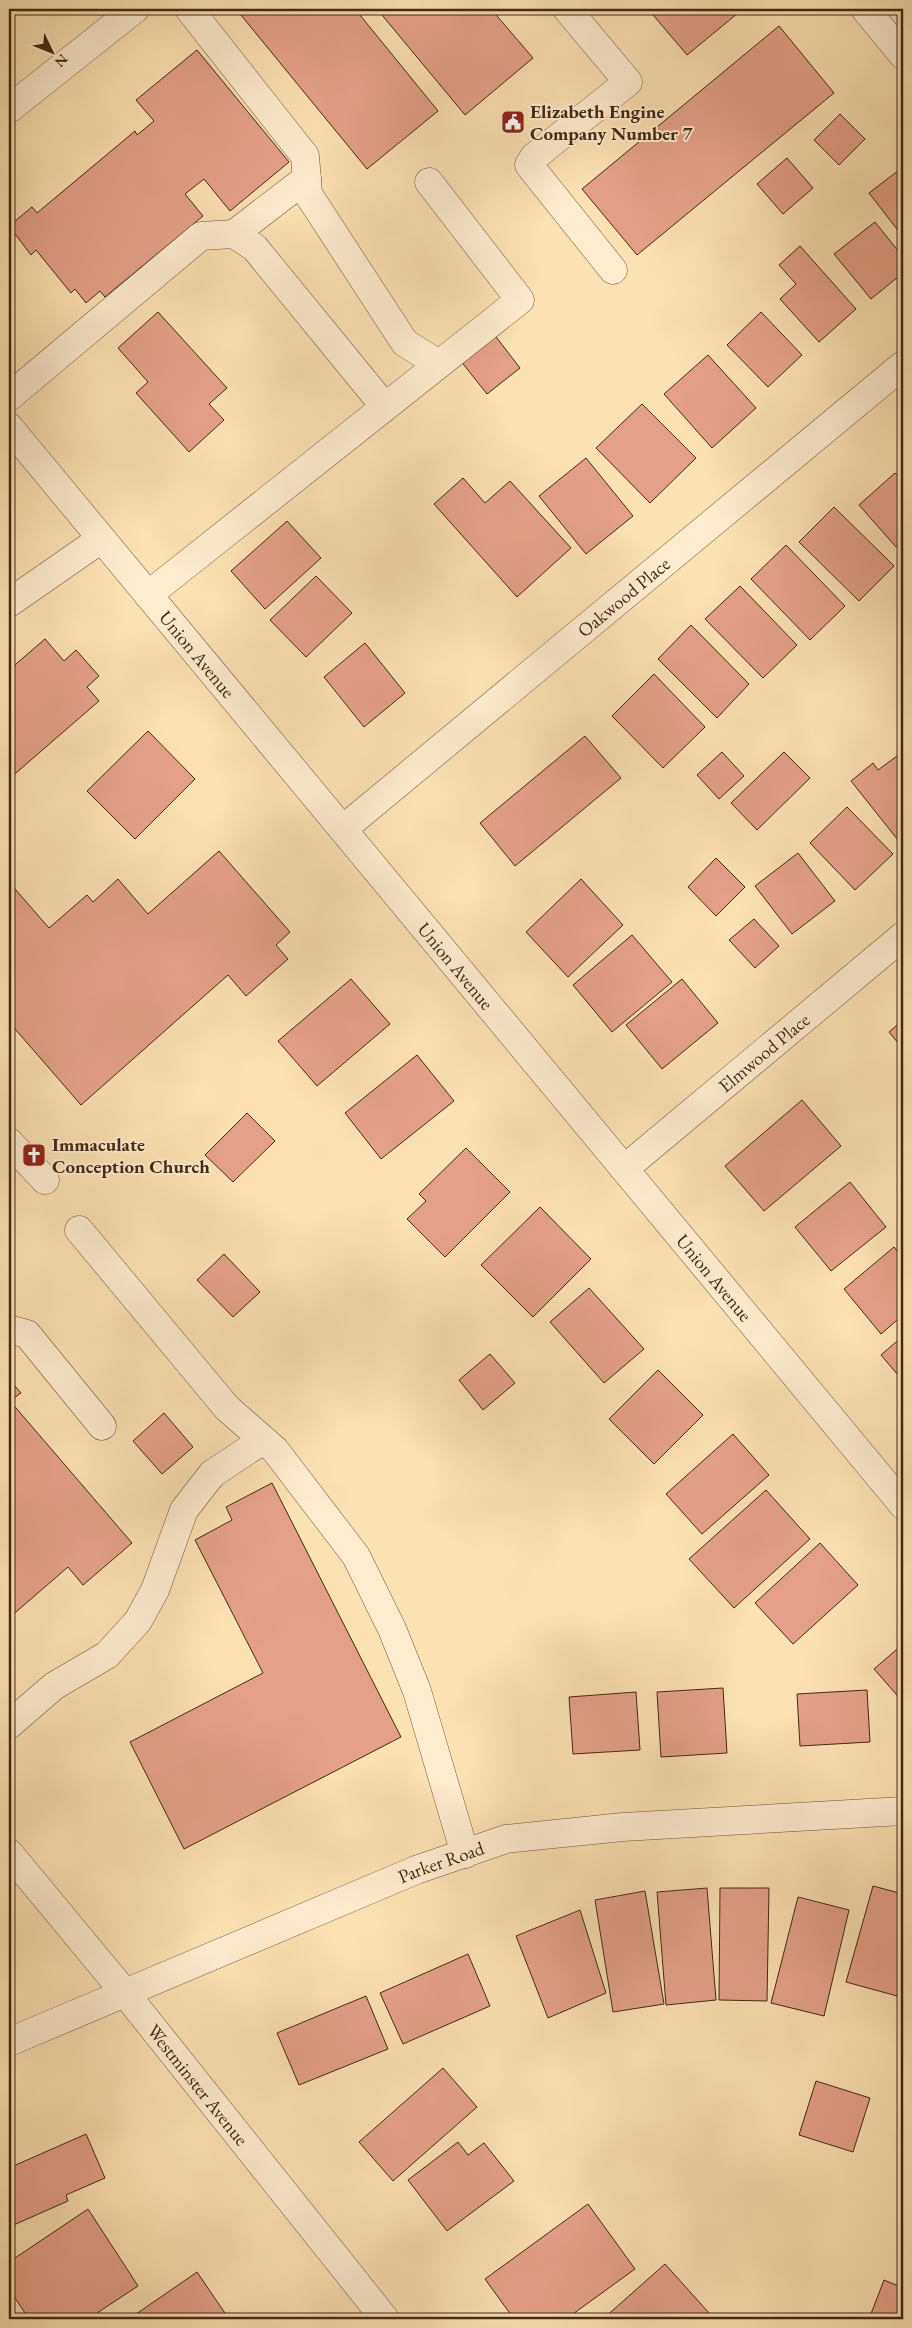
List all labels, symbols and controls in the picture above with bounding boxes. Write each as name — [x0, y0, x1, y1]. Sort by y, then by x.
north arrow — [28, 28, 78, 78]
text: N — [51, 51, 72, 72]
place label: Elizabeth Engine Company Number 7 — [530, 99, 693, 146]
public building icon: Elizabeth Engine Company Number 7 — [500, 109, 526, 135]
street label: Oakwood Place — [572, 551, 675, 643]
street label: Union Avenue — [153, 605, 241, 703]
street label: Union Avenue — [412, 917, 499, 1015]
street label: Elmwood Place — [713, 1007, 815, 1098]
place label: Immaculate Conception Church — [52, 1132, 210, 1179]
church icon: Immaculate Conception Church — [21, 1142, 47, 1168]
street label: Union Avenue — [670, 1229, 758, 1327]
street label: Parker Road — [394, 1835, 488, 1889]
street label: Westminster Avenue — [142, 2019, 254, 2151]

